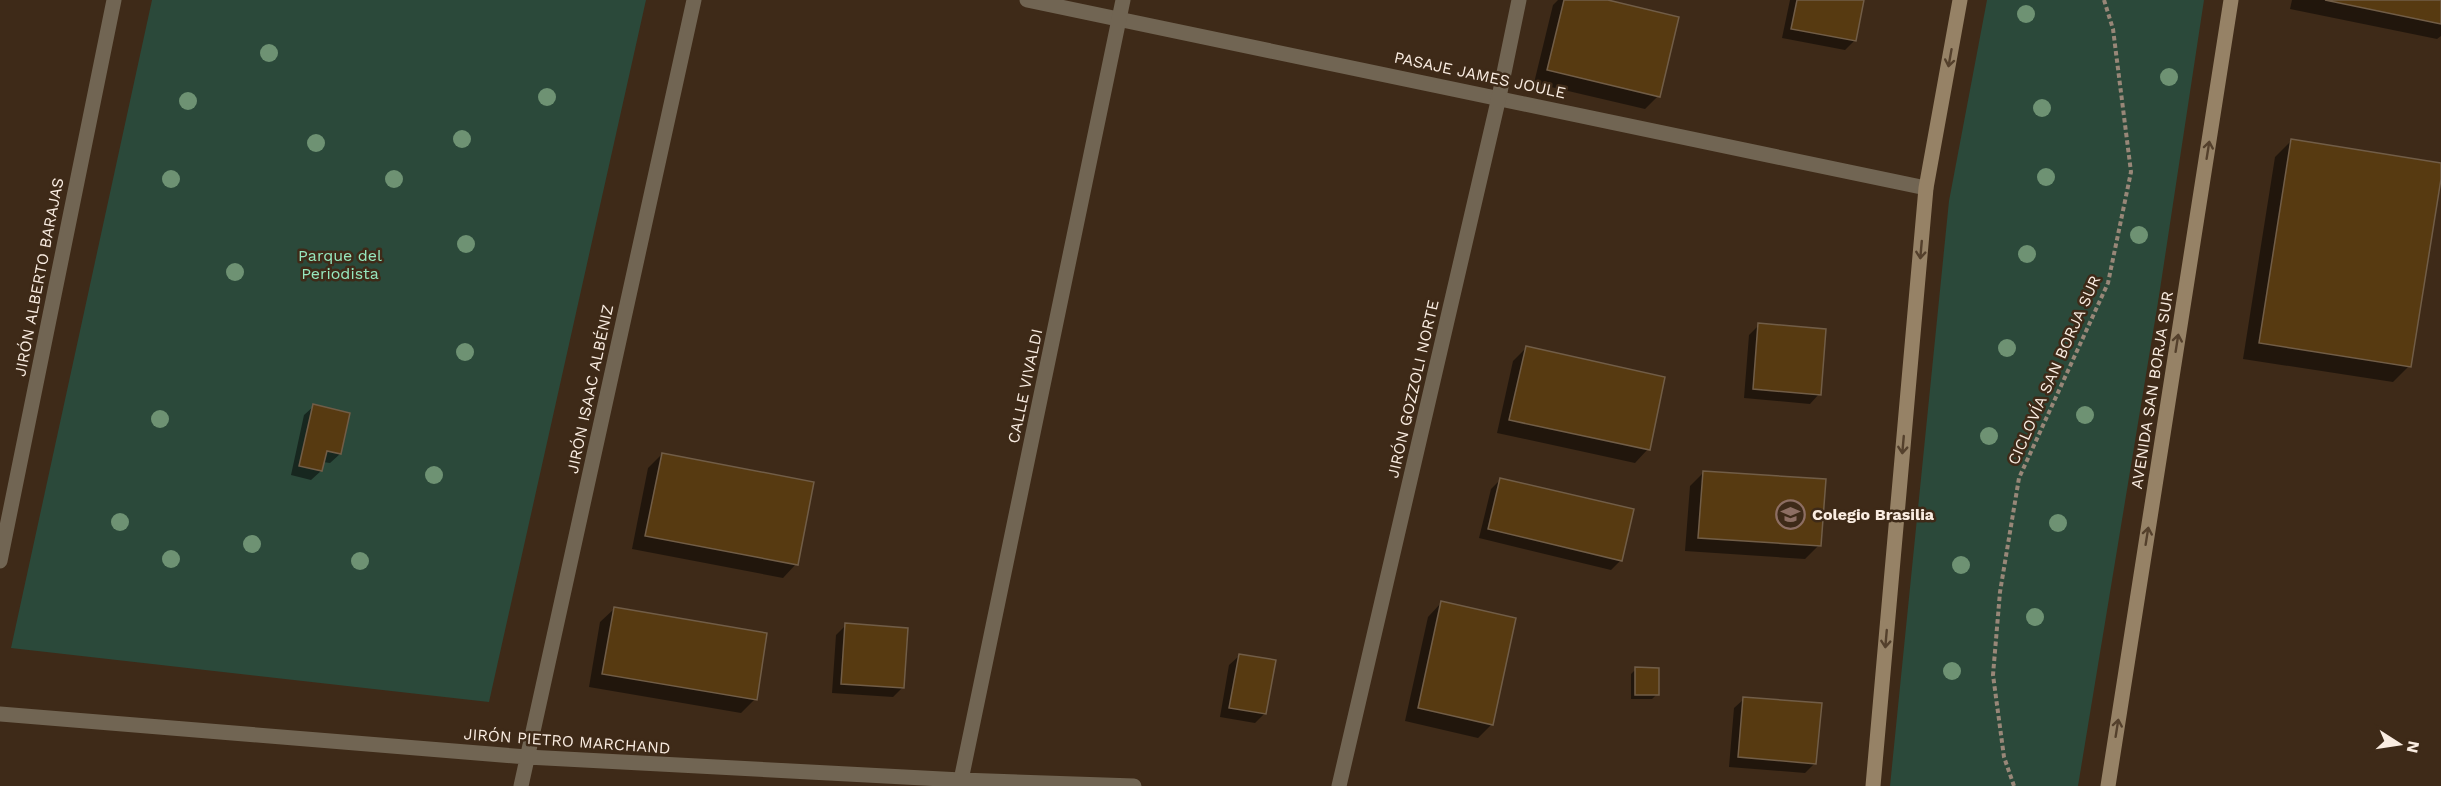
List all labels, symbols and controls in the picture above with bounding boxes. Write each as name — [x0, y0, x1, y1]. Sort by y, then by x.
one-way arrow — [1944, 47, 1955, 67]
street label: PASAJE JAMES JOULE — [1392, 48, 1568, 102]
one-way arrow — [2202, 141, 2213, 161]
street label: JIRÓN ALBERTO BARAJAS — [10, 176, 68, 378]
one-way arrow — [1915, 240, 1926, 260]
park label: Parque del Periodista — [298, 246, 382, 283]
street label: CICLOVÍA SAN BORJA SUR — [2004, 272, 2104, 468]
street label: AVENIDA SAN BORJA SUR — [2127, 290, 2177, 490]
street label: JIRÓN GOZZOLI NORTE — [1383, 298, 1443, 480]
street label: JIRÓN ISAAC ALBÉNIZ — [563, 303, 617, 475]
street label: CALLE VIVALDI — [1004, 327, 1046, 445]
one-way arrow — [2172, 334, 2183, 353]
one-way arrow — [1898, 434, 1909, 454]
school or university icon: Colegio Brasilia — [1775, 498, 1807, 530]
place label: Colegio Brasilia — [1812, 505, 1935, 524]
one-way arrow — [2142, 526, 2153, 546]
one-way arrow — [1880, 628, 1891, 648]
north arrow — [2369, 714, 2429, 774]
one-way arrow — [2111, 719, 2122, 739]
street label: JIRÓN PIETRO MARCHAND — [463, 724, 671, 758]
text: N — [2403, 739, 2424, 755]

